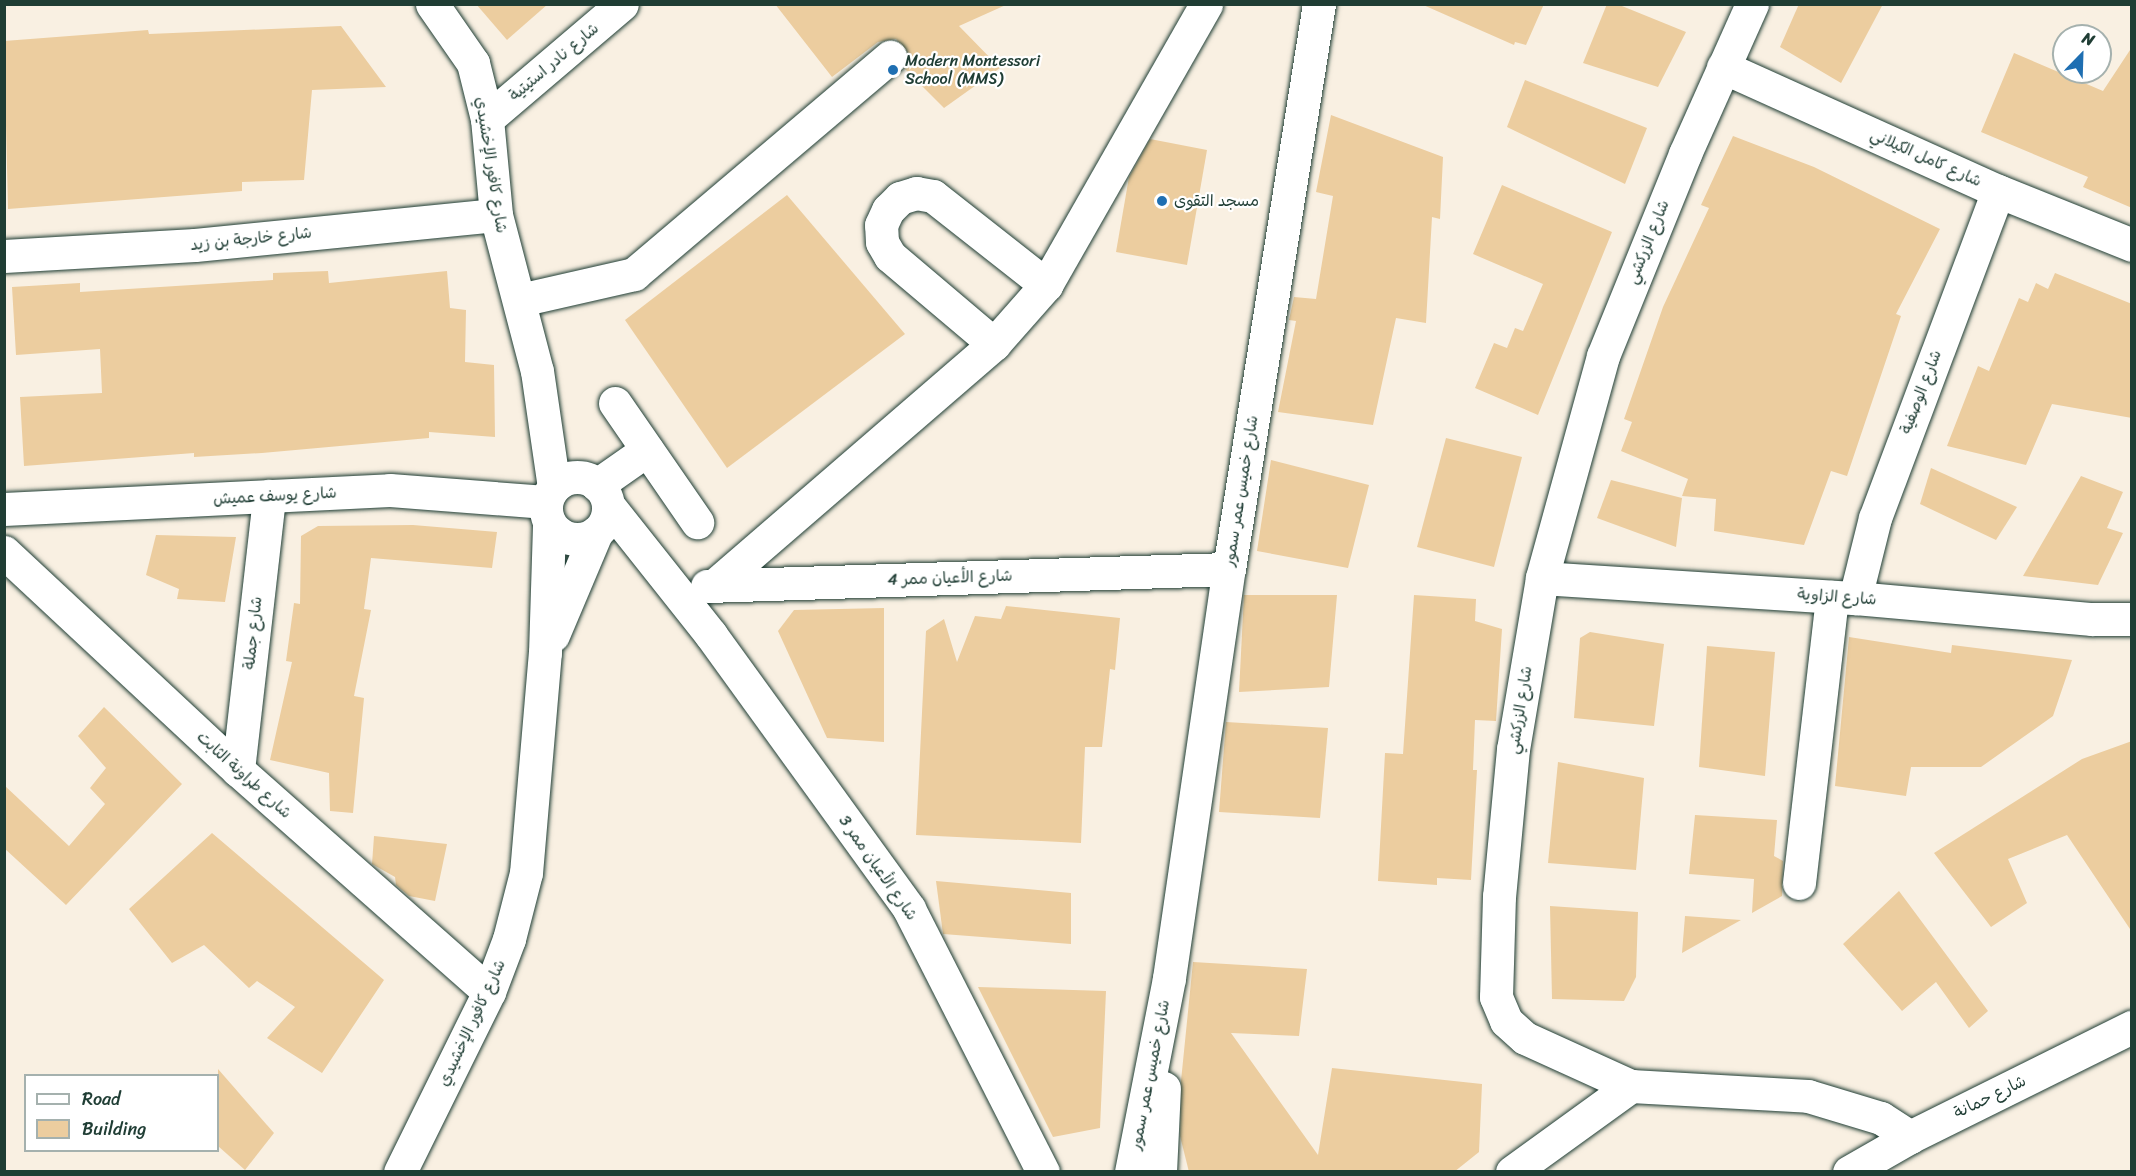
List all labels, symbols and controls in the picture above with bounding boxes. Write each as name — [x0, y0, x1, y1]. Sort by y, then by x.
street label: شارع نادر استيتية — [505, 19, 603, 105]
text: N — [2078, 23, 2099, 54]
north arrow — [2052, 24, 2112, 84]
place label: Modern Montessori School (MMS) — [905, 51, 1040, 89]
marker: Modern Montessori School (MMS) — [886, 63, 900, 77]
street label: شارع كافور الإخشيدي — [471, 96, 511, 234]
street label: شارع كامل الكيلاني — [1867, 125, 1985, 191]
place label: مسجد التقوى — [1174, 191, 1259, 211]
marker: مسجد التقوى — [1155, 194, 1169, 208]
street label: شارع الزركشي — [1622, 197, 1674, 287]
street label: شارع خارجة بن زيد — [189, 223, 313, 255]
street label: شارع الوصفية — [1896, 347, 1946, 437]
street label: شارع خميس عمر سمور — [1220, 414, 1262, 568]
street label: شارع يوسف عميش — [213, 483, 337, 509]
street label: شارع الأعيان ممر 4 — [887, 566, 1013, 590]
street label: شارع الزاوية — [1797, 585, 1877, 609]
street label: شارع جملة — [240, 596, 266, 670]
street label: شارع الزركشي — [1504, 665, 1536, 755]
street label: شارع طراونة الثابت — [193, 727, 295, 823]
street label: شارع الأعيان ممر 3 — [835, 812, 921, 924]
street label: شارع كافور الإخشيدي — [434, 957, 510, 1089]
street label: شارع خميس عمر سمور — [1126, 998, 1174, 1152]
street label: شارع حمانة — [1951, 1071, 2029, 1123]
legend — [24, 1074, 219, 1152]
text: Road — [82, 1083, 121, 1115]
text: Building — [82, 1113, 146, 1145]

